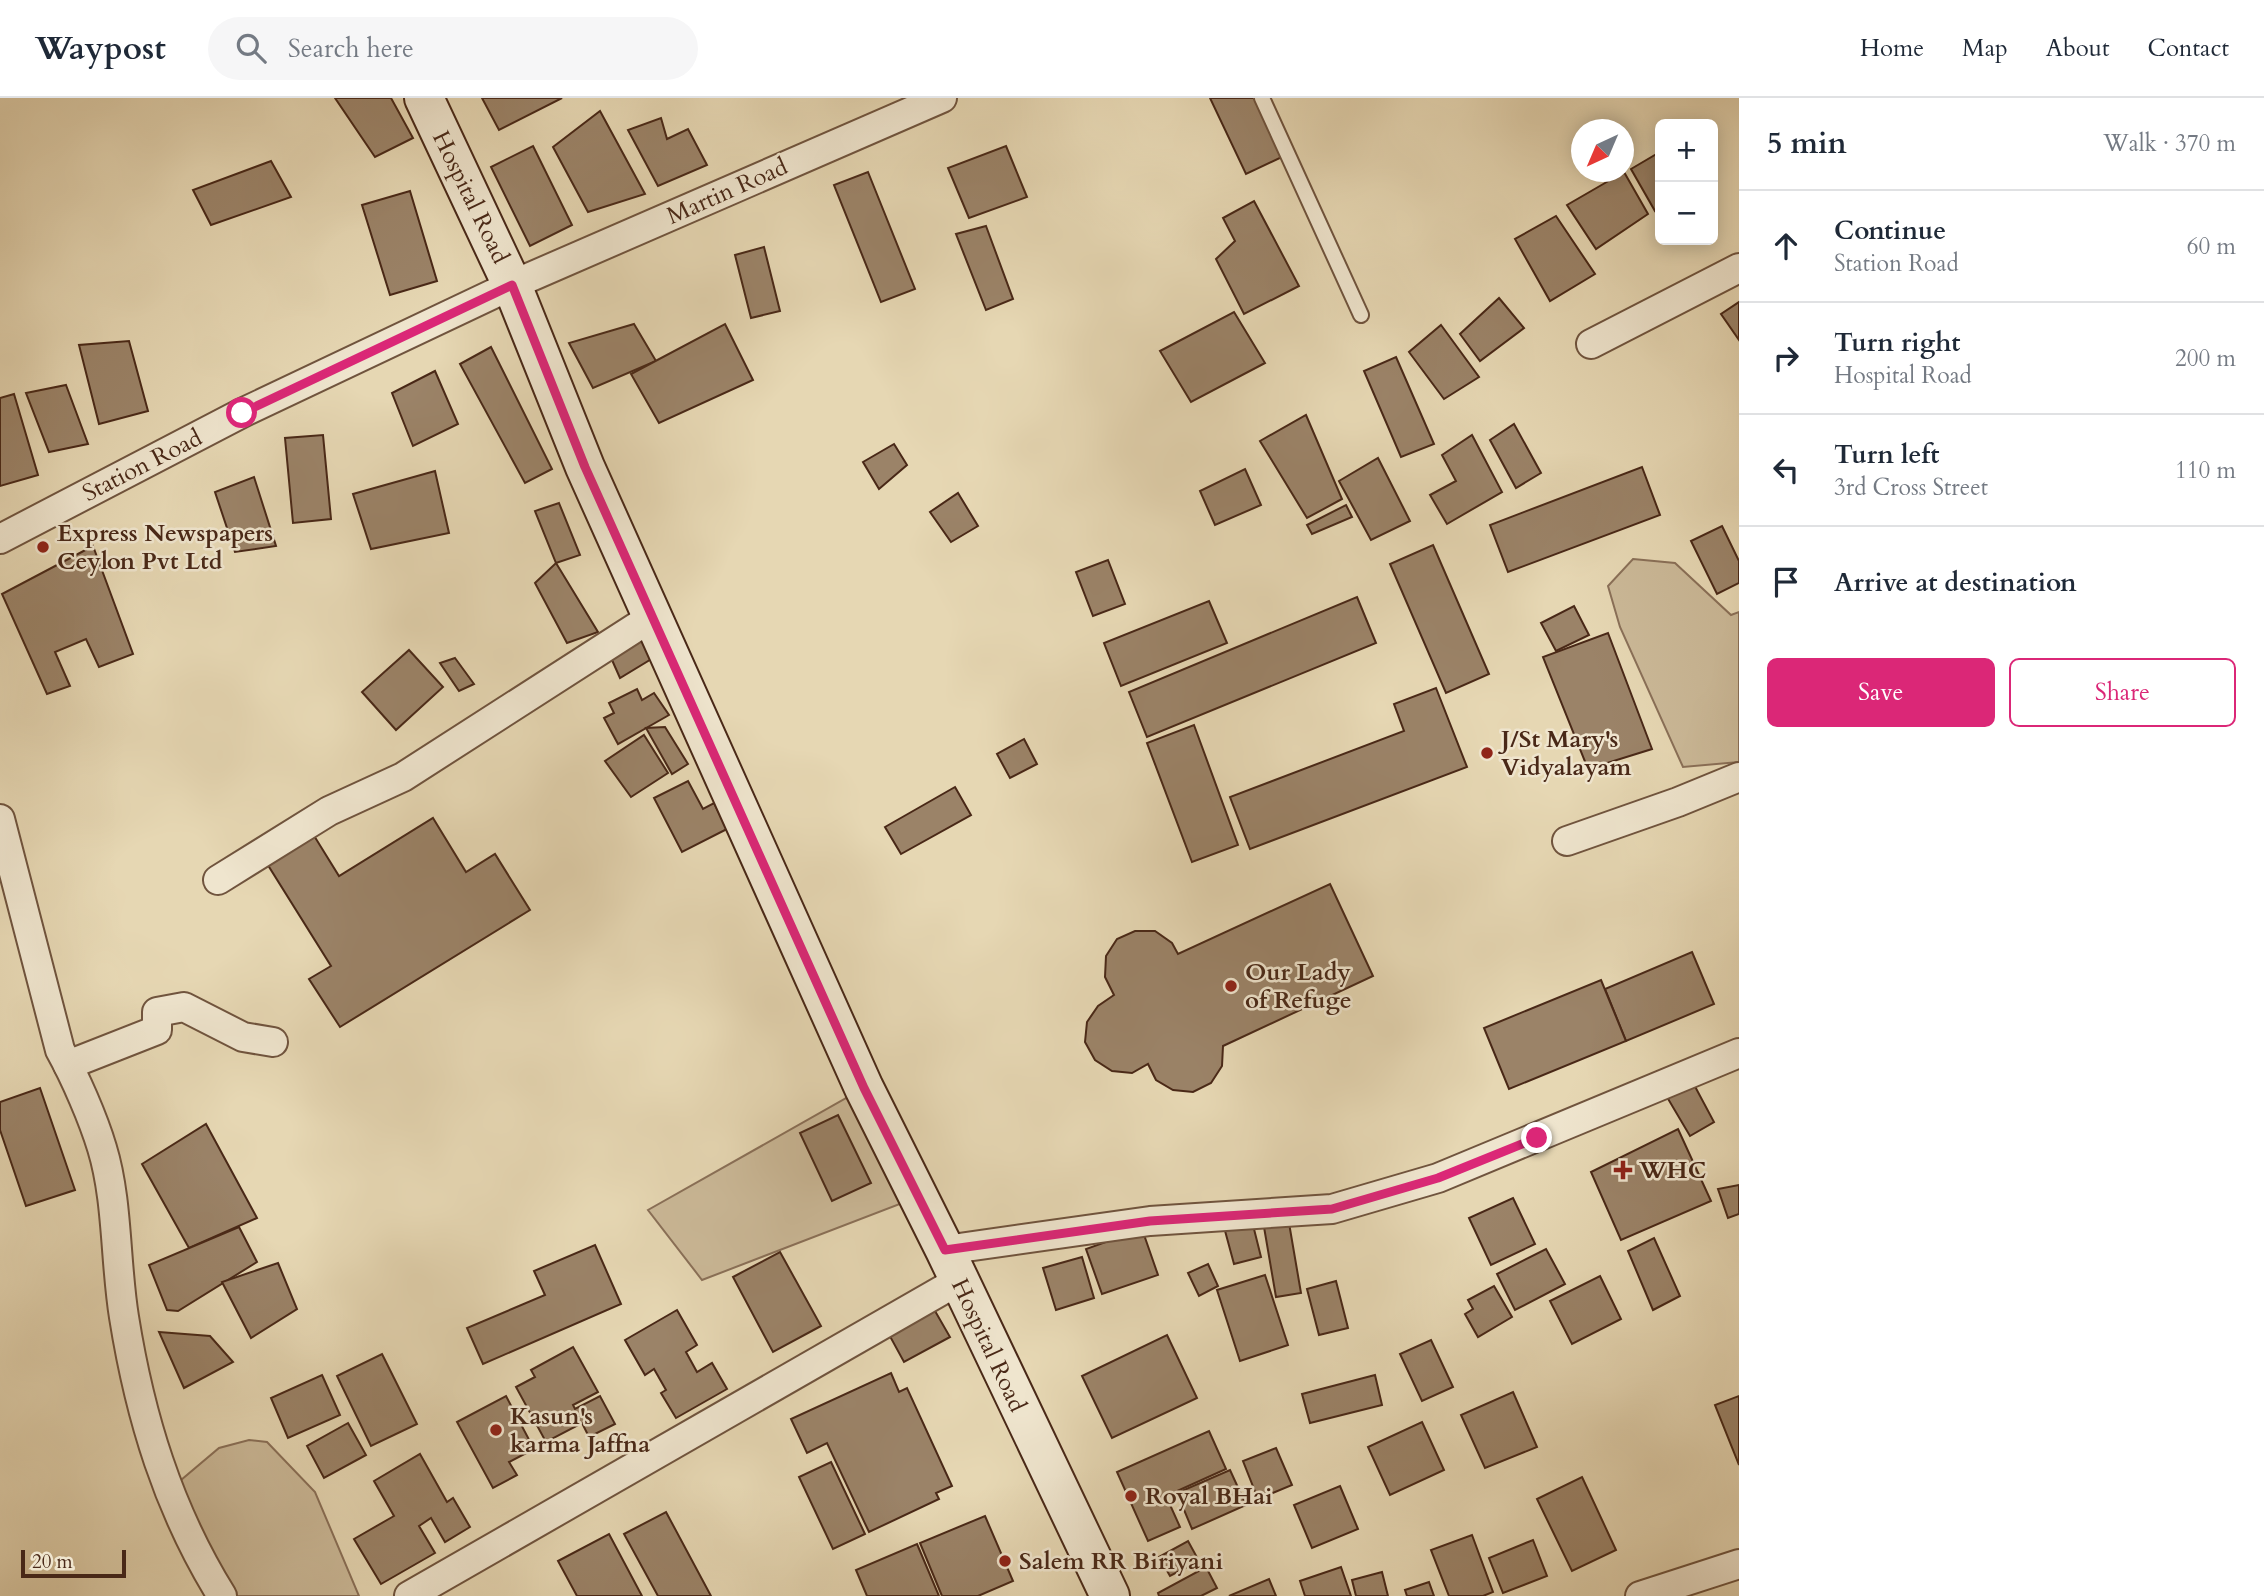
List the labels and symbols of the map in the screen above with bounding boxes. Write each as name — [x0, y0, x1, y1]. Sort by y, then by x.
north arrow — [1571, 119, 1634, 182]
street label: Hospital Road — [424, 125, 517, 269]
street label: Martin Road — [662, 150, 793, 233]
route start — [226, 397, 257, 428]
street label: Station Road — [77, 421, 208, 510]
place label: Express Newspapers Ceylon Pvt Ltd — [57, 517, 273, 578]
marker: Express Newspapers Ceylon Pvt Ltd — [35, 539, 51, 555]
place label: J/St Mary's Vidyalayam — [1498, 723, 1632, 784]
marker: J/St Mary's Vidyalayam — [1479, 745, 1495, 761]
place label: Our Lady of Refuge — [1245, 956, 1352, 1017]
marker: Our Lady of Refuge — [1223, 978, 1239, 994]
route end — [1521, 1122, 1552, 1153]
place label: WHC — [1638, 1154, 1706, 1187]
marker: WHC — [1613, 1160, 1633, 1180]
street label: Hospital Road — [943, 1273, 1034, 1418]
place label: Kasun's karma Jaffna — [510, 1400, 650, 1461]
marker: Kasun's karma Jaffna — [488, 1422, 504, 1438]
place label: Royal BHai — [1145, 1480, 1273, 1513]
marker: Royal BHai — [1123, 1488, 1139, 1504]
place label: Salem RR Biriyani — [1019, 1545, 1223, 1578]
scale bar — [21, 1547, 126, 1579]
marker: Salem RR Biriyani — [997, 1553, 1013, 1569]

